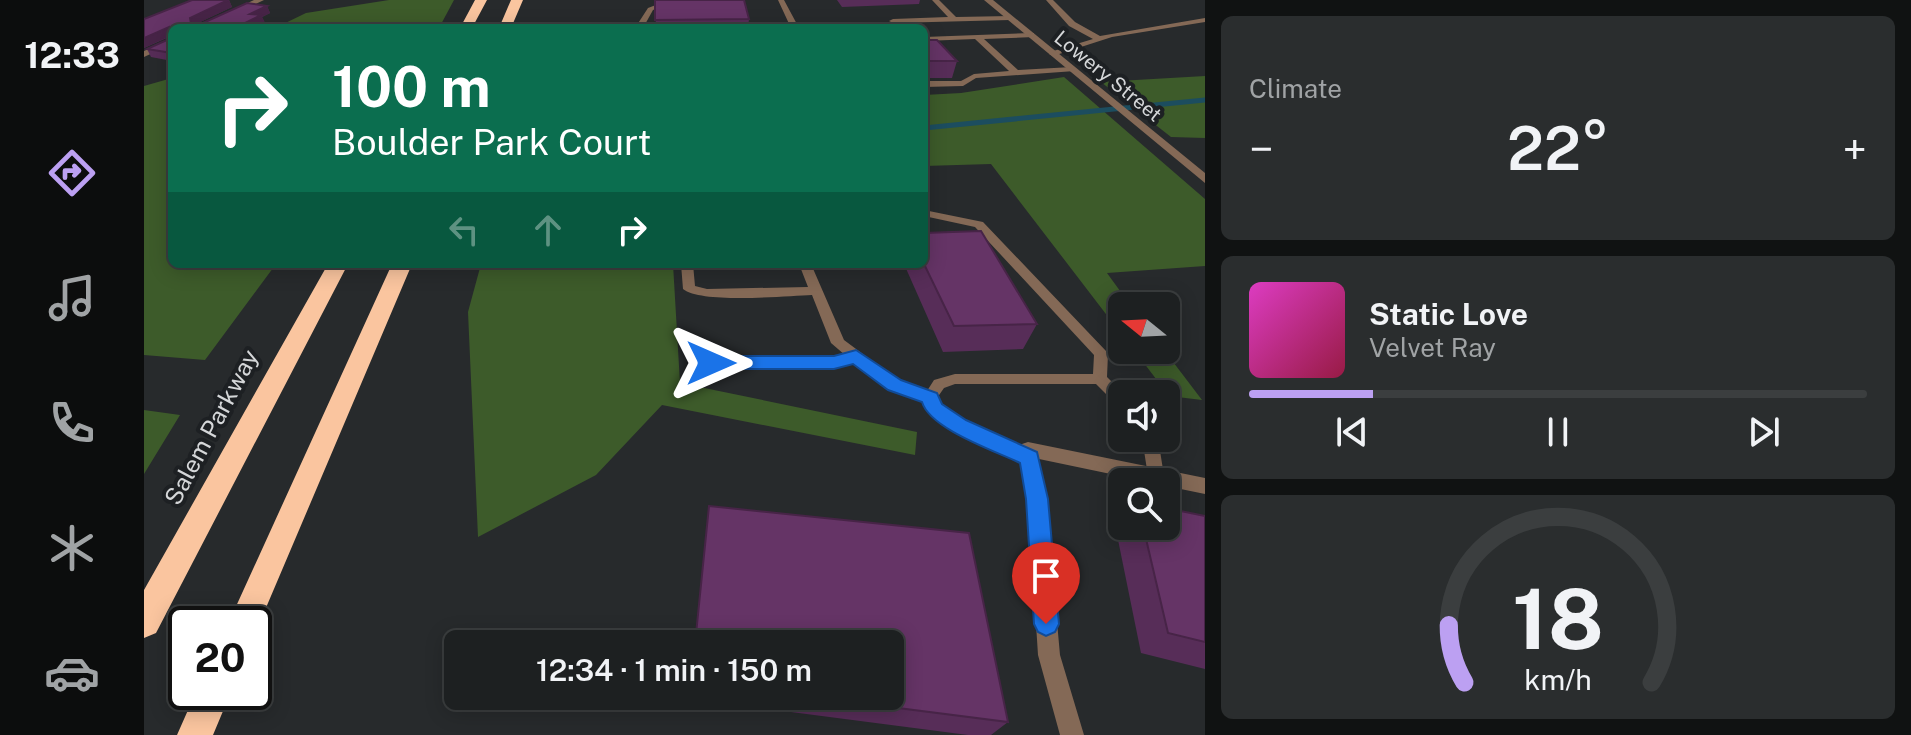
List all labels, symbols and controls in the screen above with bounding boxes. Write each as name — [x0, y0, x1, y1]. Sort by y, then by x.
street label: Lowery Street — [1050, 25, 1166, 127]
text: 12:33 — [24, 34, 120, 76]
text: 100 m — [332, 54, 491, 120]
icon: right — [200, 56, 304, 160]
text: Climate — [1249, 73, 1342, 104]
text: 22° — [1507, 113, 1609, 184]
text: Boulder Park Court — [332, 121, 652, 163]
text: − — [1249, 123, 1273, 175]
text: + — [1843, 123, 1867, 175]
icon: directions — [44, 145, 100, 201]
icon: left — [442, 208, 486, 252]
icon: ahead — [526, 208, 570, 252]
icon: right — [610, 208, 654, 252]
icon: music — [44, 270, 100, 326]
north arrow — [1108, 292, 1180, 364]
map controls — [1108, 292, 1180, 540]
text: Static Love — [1369, 296, 1528, 332]
position arrow — [669, 321, 753, 405]
text: Velvet Ray — [1369, 332, 1496, 363]
street label: Salem Parkway — [158, 344, 264, 509]
button: sound — [1108, 380, 1180, 452]
icon: phone — [44, 395, 100, 451]
icon: previous — [1330, 410, 1374, 454]
icon: pause — [1536, 410, 1580, 454]
icon: next — [1742, 410, 1786, 454]
button: search — [1108, 468, 1180, 540]
icon: climate — [44, 520, 100, 576]
pin — [1012, 542, 1080, 624]
icon: arrive — [1024, 554, 1068, 598]
text: 18 — [1512, 570, 1604, 668]
speed limit sign: 20 — [168, 606, 272, 710]
icon: car — [44, 645, 100, 701]
text: 12:34 · 1 min · 150 m — [536, 652, 812, 688]
text: km/h — [1524, 663, 1592, 696]

